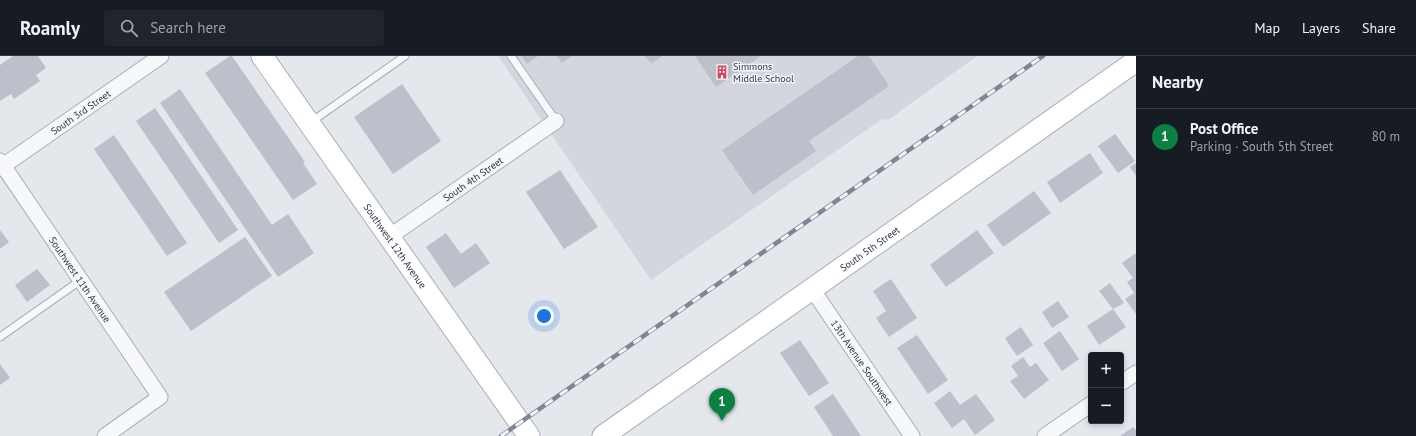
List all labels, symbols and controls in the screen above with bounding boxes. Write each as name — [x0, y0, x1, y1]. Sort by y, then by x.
search box — [104, 10, 384, 46]
text: Roamly — [20, 16, 80, 40]
icon: search — [118, 17, 140, 39]
text: Search here — [150, 18, 226, 37]
text: Map — [1254, 19, 1280, 37]
text: Layers — [1302, 19, 1340, 37]
text: Share — [1362, 19, 1396, 37]
place label: Simmons Middle School — [733, 60, 794, 85]
building icon: Simmons Middle School — [714, 64, 730, 80]
text: Nearby — [1152, 71, 1203, 93]
street label: South 3rd Street — [48, 87, 114, 138]
text: Post Office — [1190, 119, 1258, 138]
text: 1 — [1161, 128, 1169, 145]
text: 80 m — [1372, 128, 1400, 145]
text: Parking · South 5th Street — [1190, 138, 1333, 155]
street label: South 4th Street — [441, 154, 506, 205]
street label: Southwest 12th Avenue — [361, 201, 429, 291]
street label: South 5th Street — [837, 223, 903, 274]
street label: Southwest 11th Avenue — [46, 234, 114, 325]
your location — [534, 306, 554, 326]
street label: 13th Avenue Southwest — [828, 317, 896, 409]
map controls — [1088, 352, 1124, 424]
button: + — [1088, 352, 1124, 388]
pin: 1 — [709, 388, 735, 421]
button: − — [1088, 388, 1124, 424]

